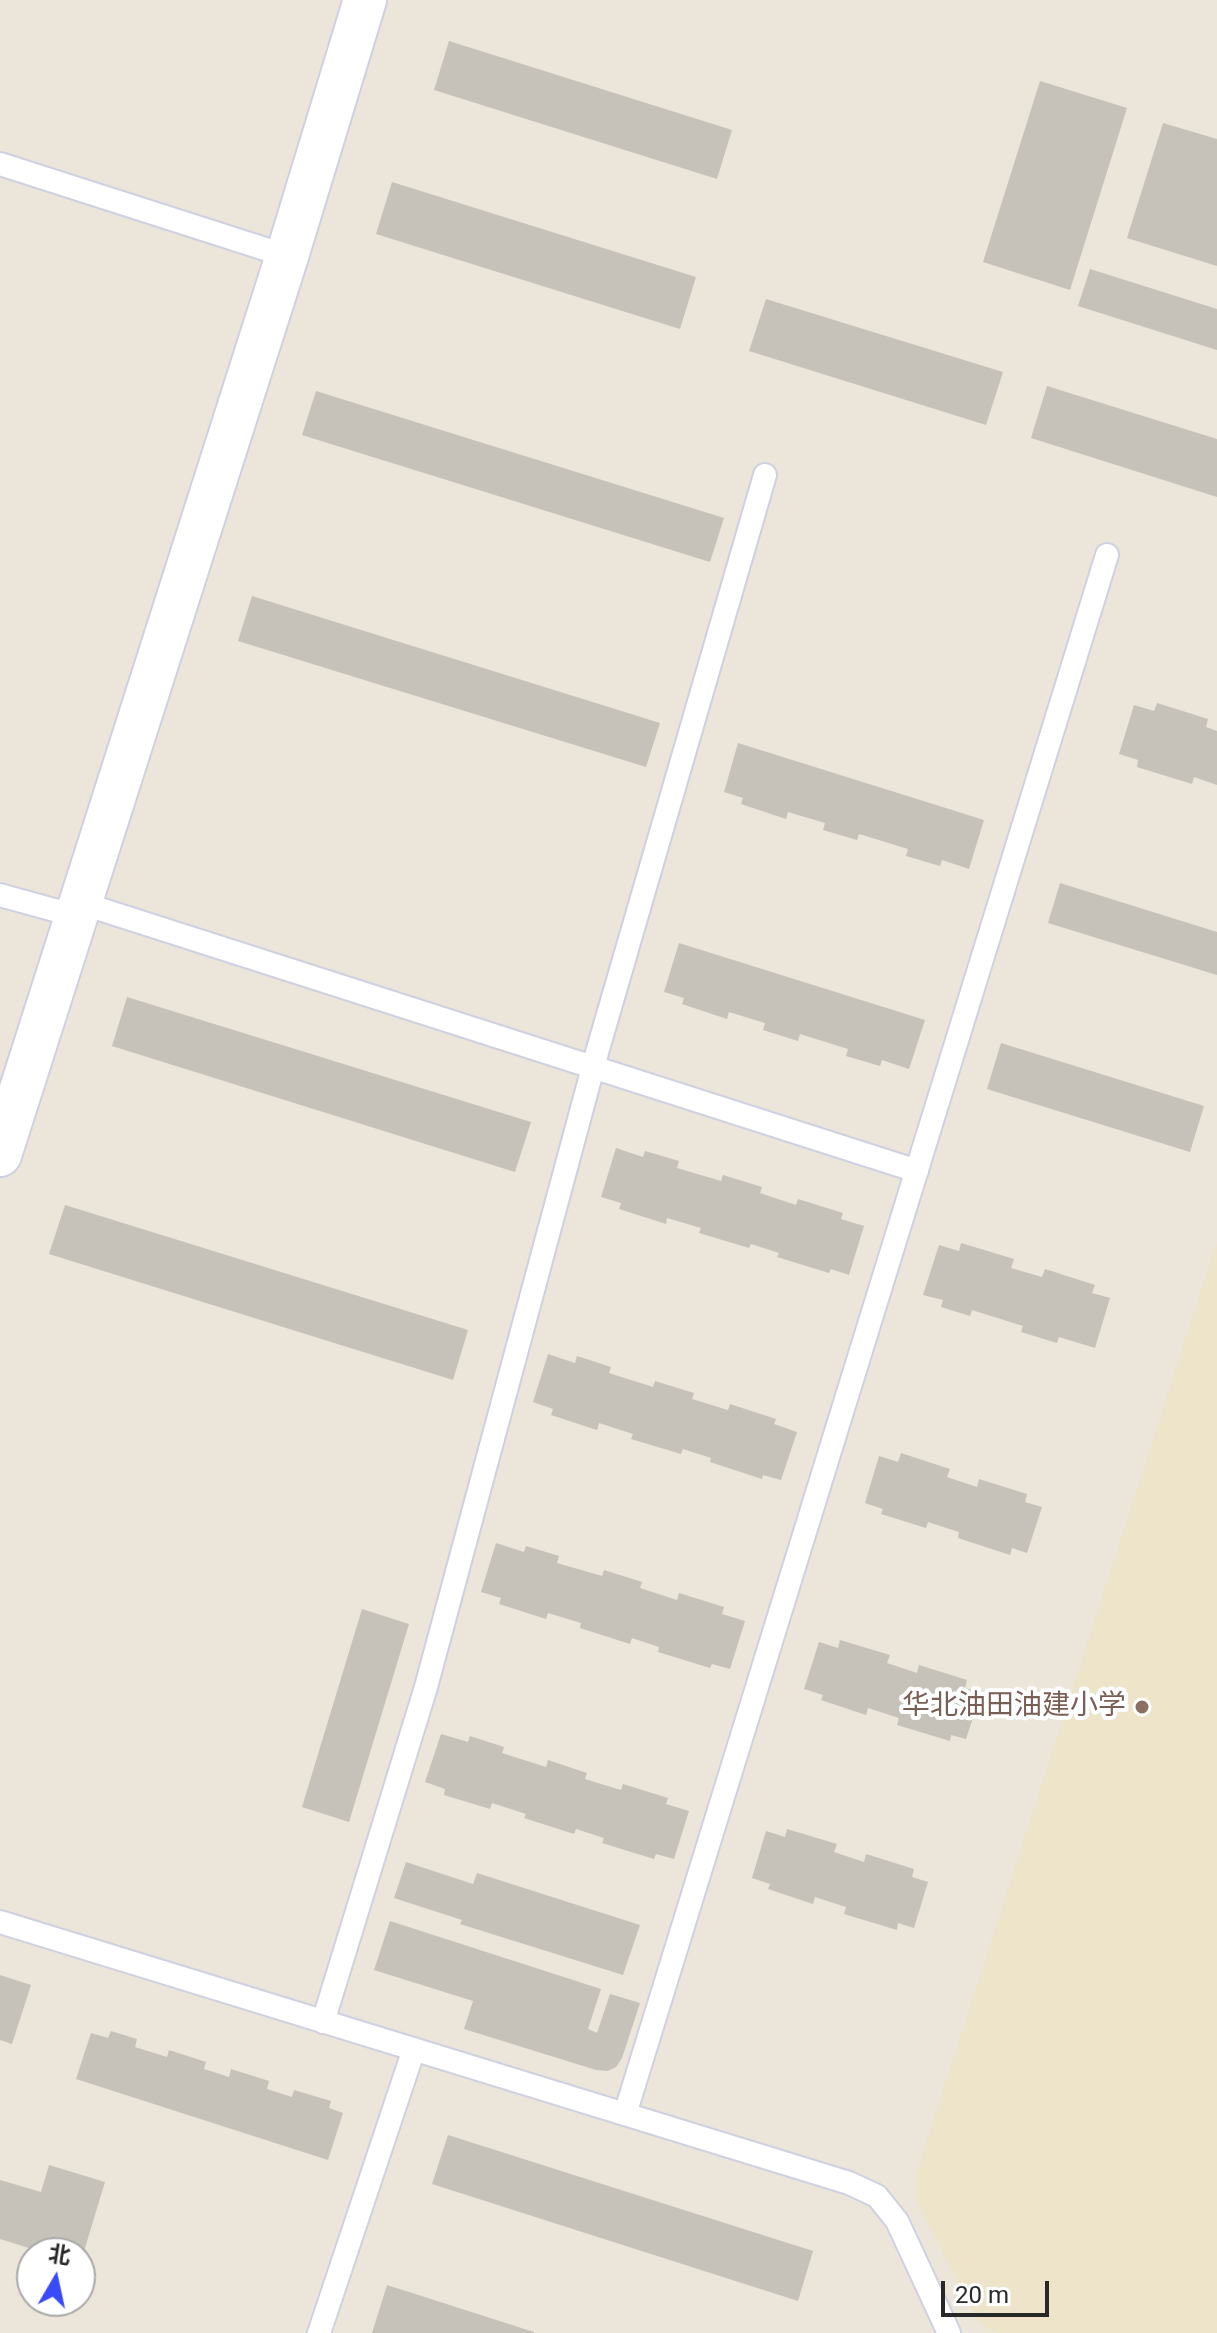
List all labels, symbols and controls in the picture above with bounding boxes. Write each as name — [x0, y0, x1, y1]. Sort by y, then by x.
place label: 华北油田油建小学 — [902, 1690, 1126, 1724]
marker: 华北油田油建小学 — [1133, 1698, 1151, 1716]
north arrow — [16, 2237, 96, 2317]
text: 北 — [47, 2241, 72, 2269]
scale bar — [945, 2265, 1053, 2315]
text: 20 m — [955, 2281, 1009, 2309]

